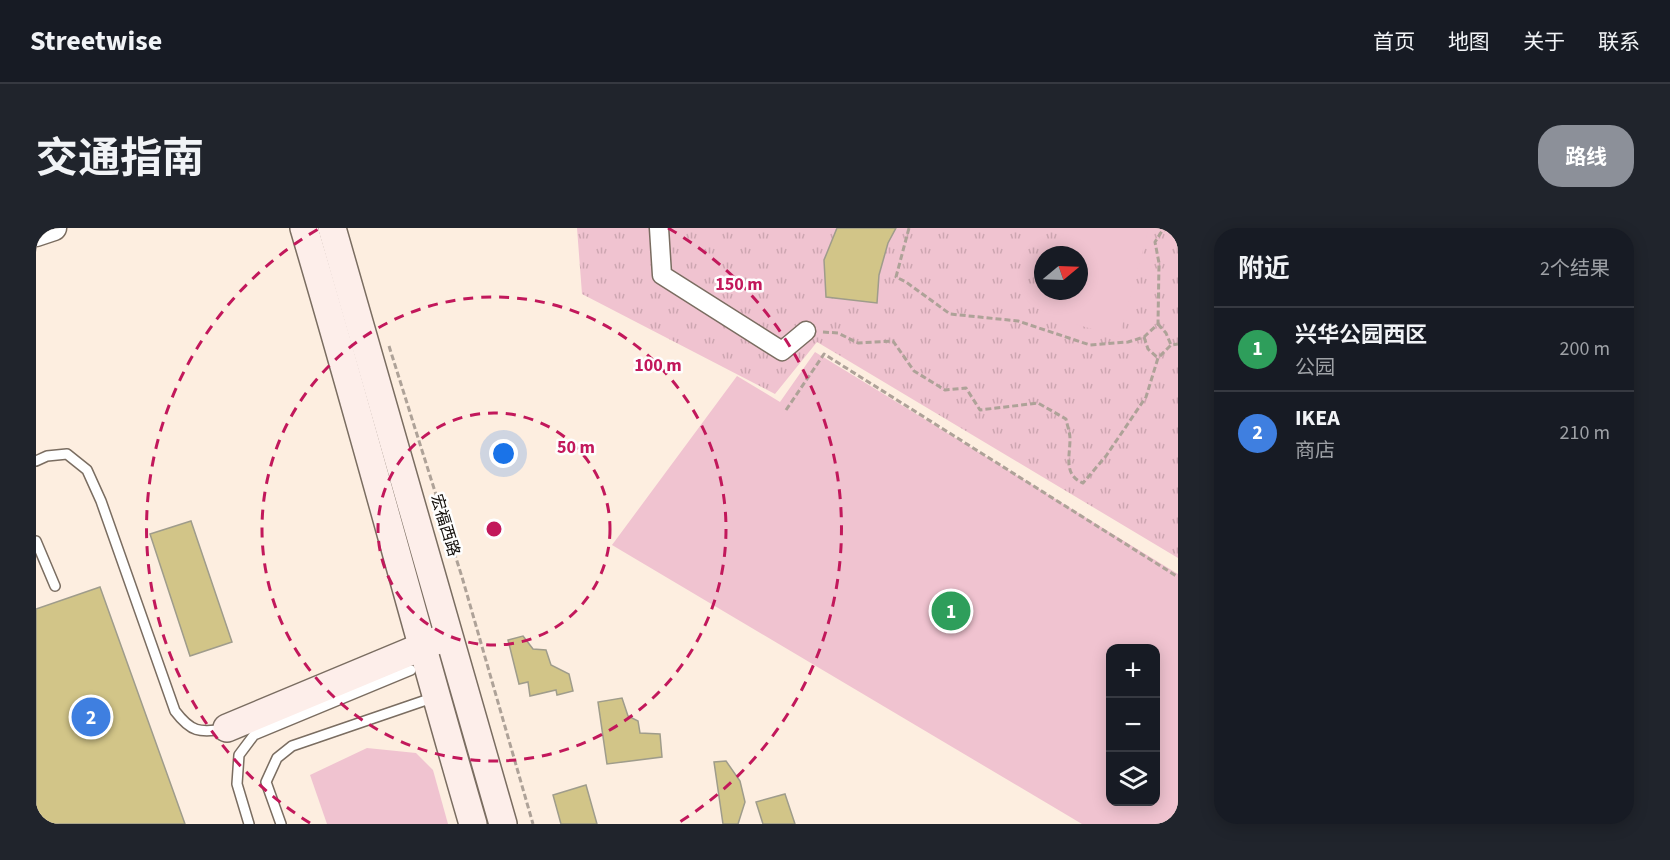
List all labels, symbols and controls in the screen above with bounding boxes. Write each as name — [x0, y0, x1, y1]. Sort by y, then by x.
text: Streetwise — [30, 21, 162, 61]
text: 首页 — [1373, 27, 1415, 57]
text: 地图 — [1448, 27, 1490, 57]
text: 关于 — [1523, 27, 1565, 57]
text: 联系 — [1598, 27, 1640, 57]
button: 路线 — [1538, 125, 1634, 187]
text: 交通指南 — [36, 129, 204, 189]
north arrow — [1034, 246, 1088, 300]
text: 附近 — [1238, 250, 1290, 287]
text: 2个结果 — [1540, 255, 1610, 283]
text: 150 m — [715, 272, 763, 297]
text: 兴华公园西区 — [1295, 319, 1427, 351]
text: 1 — [1252, 335, 1263, 363]
text: 200 m — [1560, 335, 1610, 363]
text: 100 m — [634, 353, 682, 378]
text: 公园 — [1295, 354, 1335, 382]
text: IKEA — [1295, 402, 1340, 434]
text: 2 — [1252, 419, 1263, 447]
text: 210 m — [1560, 419, 1610, 447]
text: 50 m — [557, 435, 595, 460]
text: 商店 — [1295, 437, 1335, 465]
your location — [489, 439, 518, 468]
street label: 宏福西路 — [425, 491, 465, 559]
centre of rings — [484, 519, 504, 539]
pin: 1 — [932, 588, 970, 634]
map controls — [1106, 644, 1160, 806]
button: + — [1106, 644, 1160, 698]
pin: 2 — [72, 694, 110, 740]
button: − — [1106, 698, 1160, 752]
button: layers — [1106, 752, 1160, 806]

